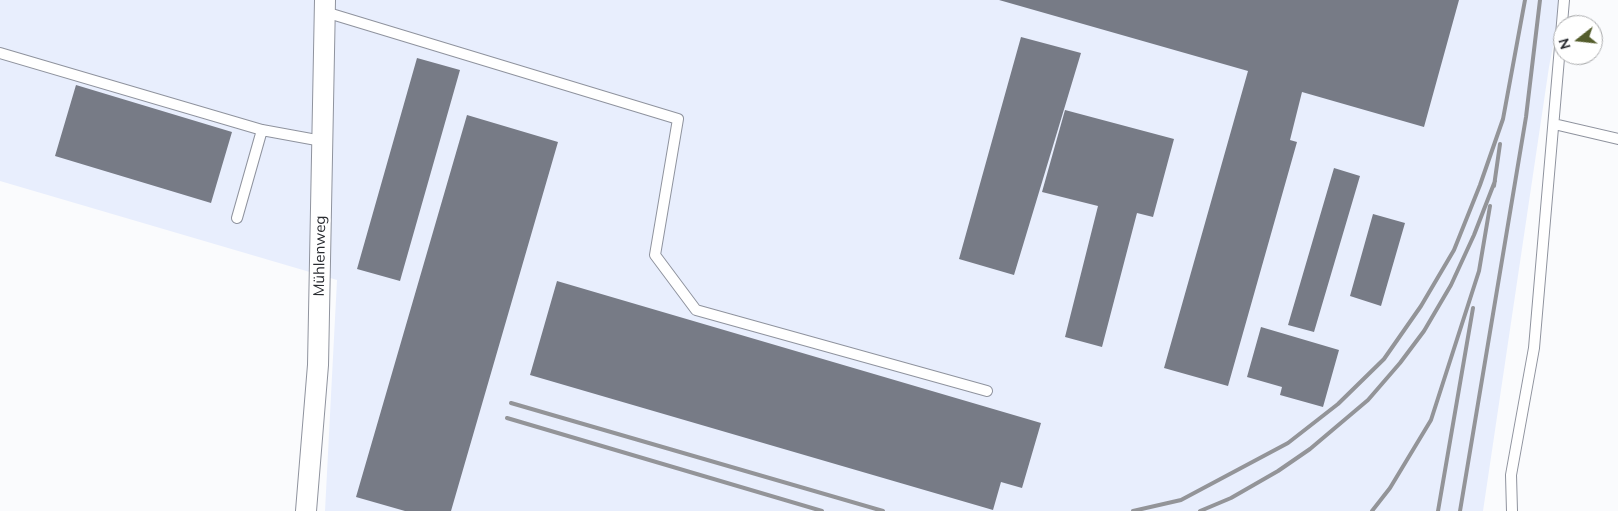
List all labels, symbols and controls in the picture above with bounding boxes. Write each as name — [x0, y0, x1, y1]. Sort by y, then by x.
north arrow — [1553, 15, 1603, 65]
text: N — [1554, 36, 1575, 51]
street label: Mühlenweg — [310, 215, 330, 297]

